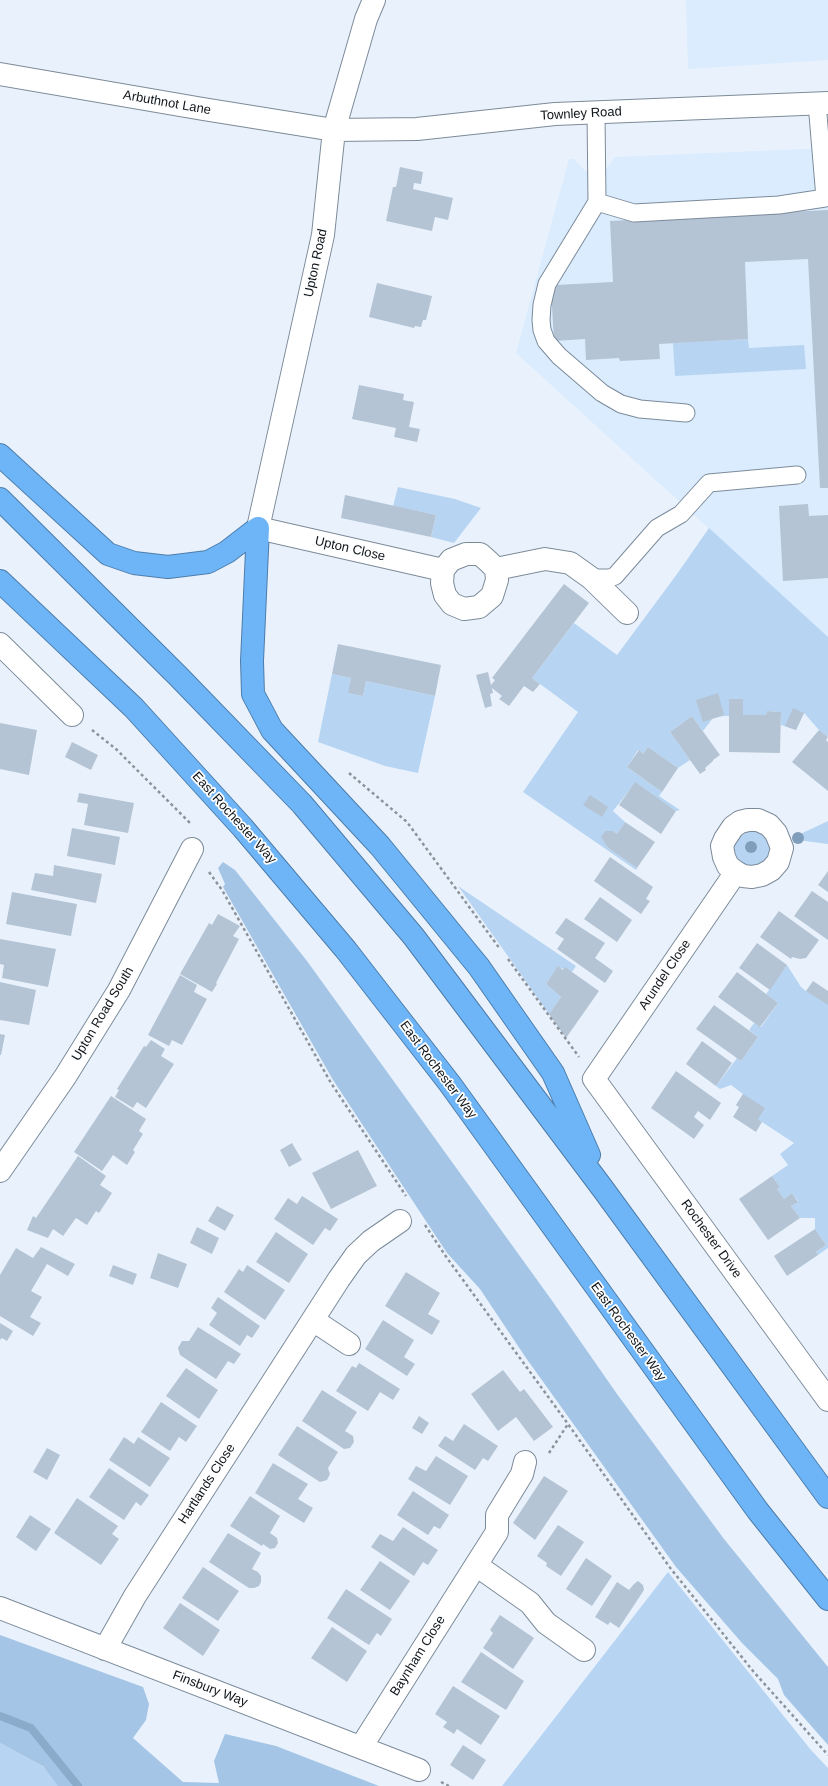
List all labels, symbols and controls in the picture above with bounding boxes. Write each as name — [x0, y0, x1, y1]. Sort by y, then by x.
street label: Arbuthnot Lane — [122, 88, 212, 118]
street label: Townley Road — [540, 104, 622, 124]
street label: Upton Road — [301, 227, 331, 299]
street label: Upton Close — [313, 533, 387, 565]
street label: East Rochester Way — [189, 769, 279, 867]
street label: Arundel Close — [636, 937, 694, 1013]
street label: Upton Road South — [69, 964, 137, 1064]
street label: East Rochester Way — [396, 1018, 480, 1122]
street label: Rochester Drive — [677, 1197, 745, 1281]
street label: East Rochester Way — [587, 1280, 669, 1384]
street label: Hartlands Close — [175, 1441, 239, 1527]
street label: Baynham Close — [387, 1613, 449, 1699]
street label: Finsbury Way — [170, 1668, 250, 1710]

